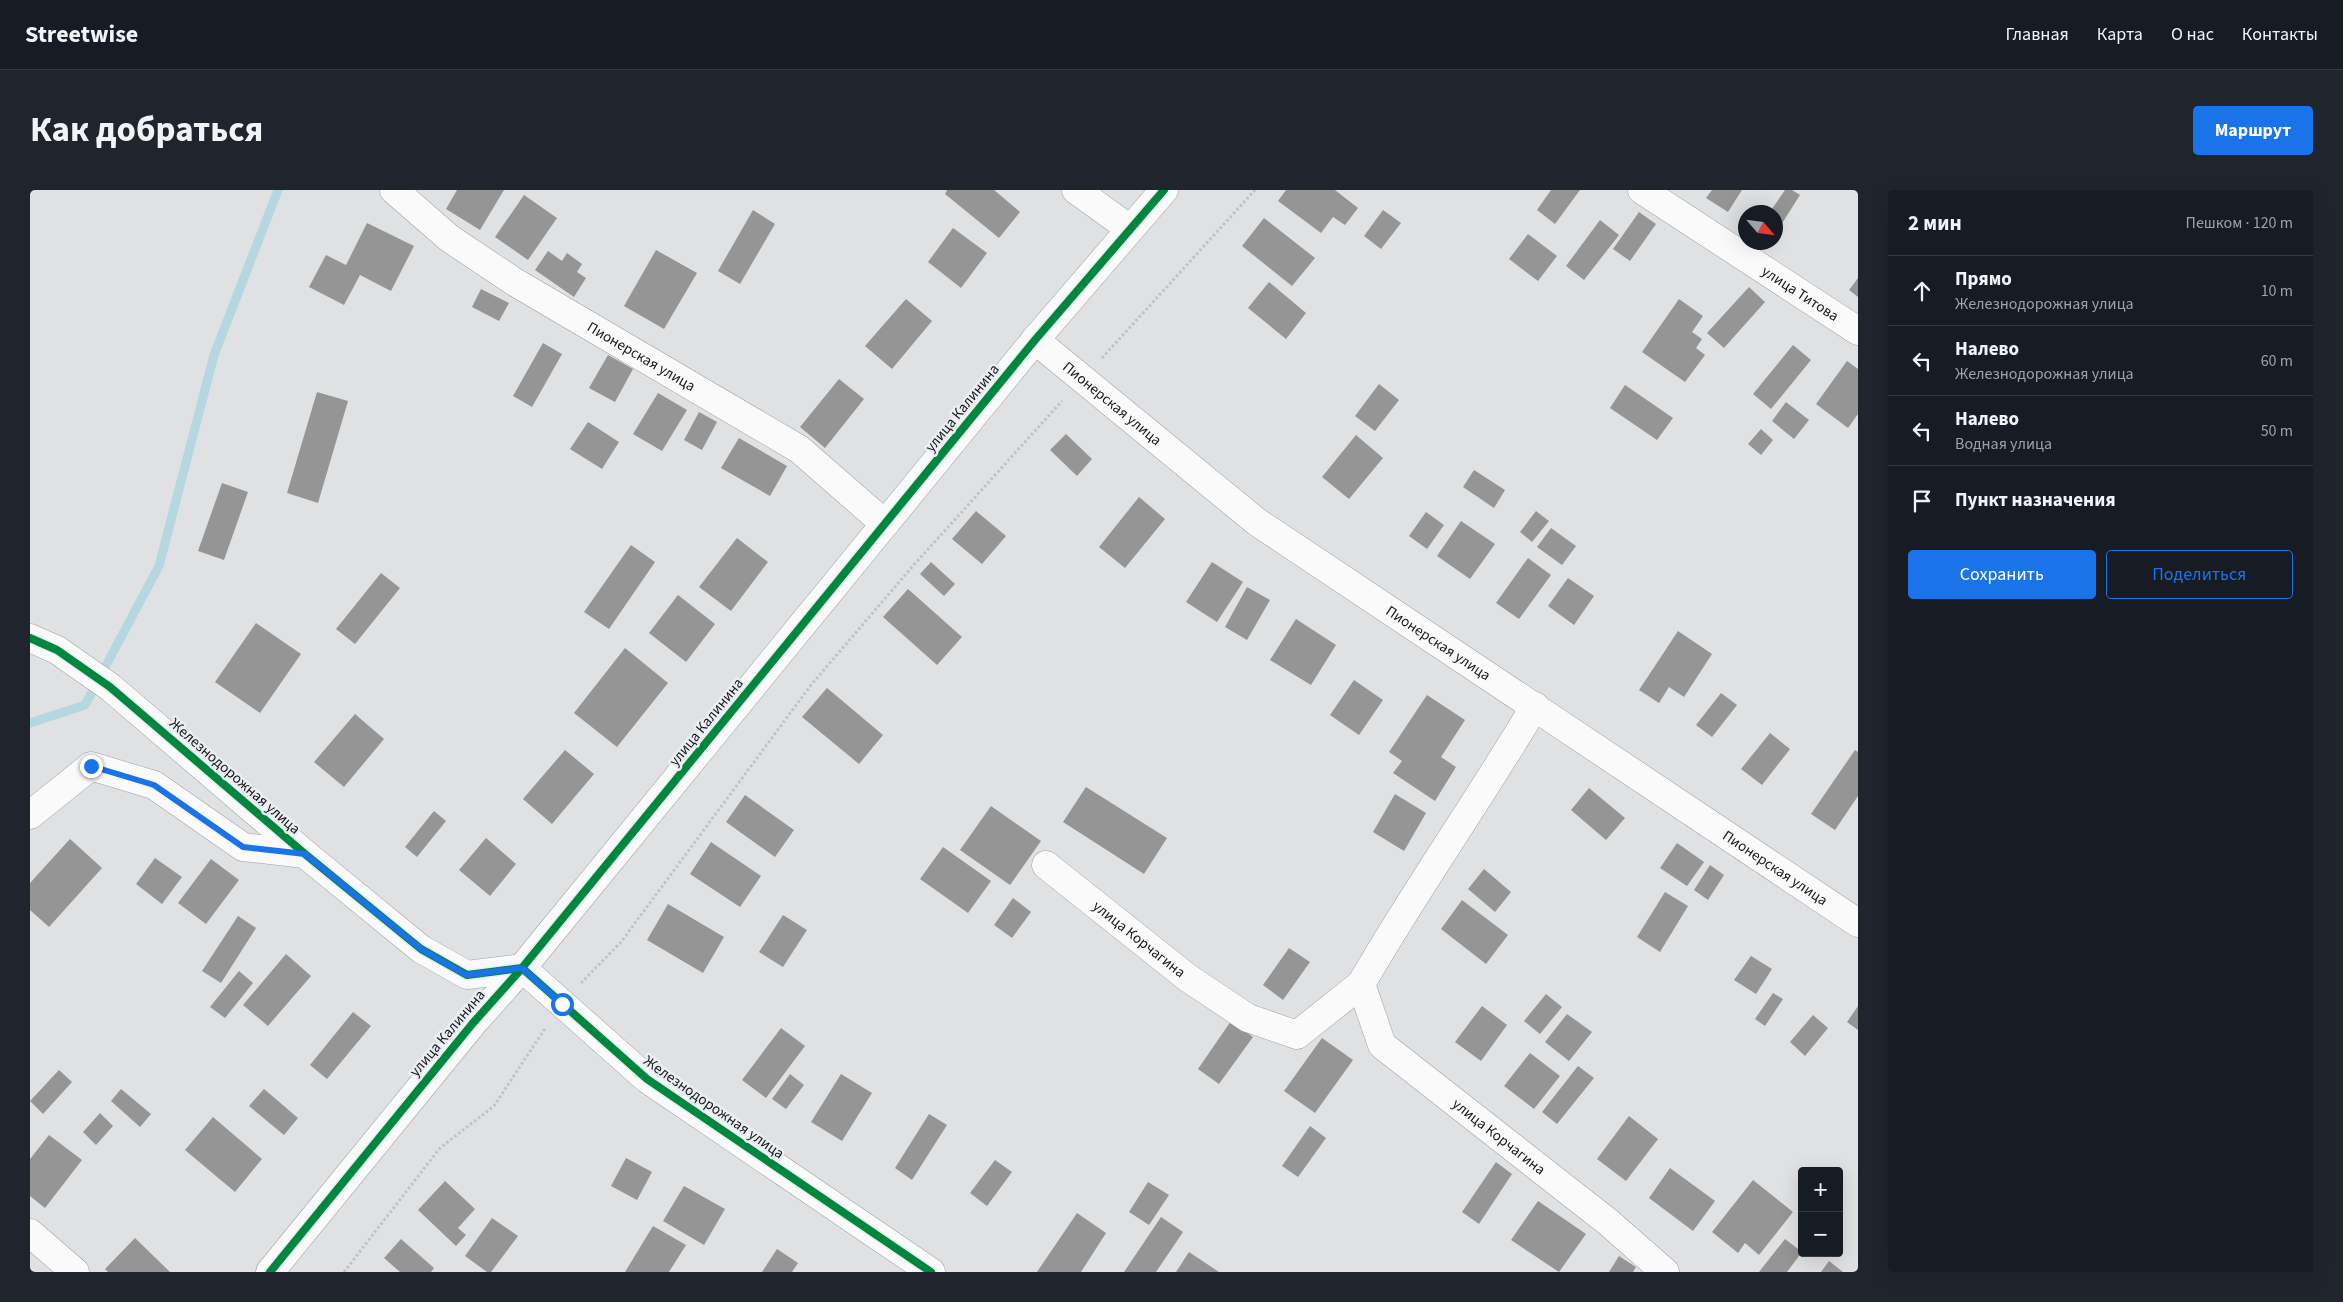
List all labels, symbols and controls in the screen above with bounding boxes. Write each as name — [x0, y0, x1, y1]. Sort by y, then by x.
text: Streetwise — [25, 17, 138, 52]
text: Главная — [2006, 22, 2069, 47]
text: Карта — [2097, 22, 2143, 47]
text: О нас — [2171, 22, 2214, 47]
text: Контакты — [2242, 22, 2318, 47]
text: Как добраться — [30, 105, 263, 155]
button: Маршрут — [2193, 106, 2313, 155]
north arrow — [1738, 205, 1783, 250]
text: 2 мин — [1908, 208, 1962, 238]
text: Пешком · 120 m — [2186, 212, 2293, 234]
street label: улица Титова — [1757, 261, 1843, 327]
text: Прямо — [1955, 266, 2012, 293]
icon: ahead — [1908, 277, 1936, 305]
text: 10 m — [2261, 280, 2293, 302]
text: Железнодорожная улица — [1955, 293, 2134, 315]
street label: Пионерская улица — [583, 317, 699, 397]
text: Налево — [1955, 336, 2019, 363]
icon: left — [1908, 347, 1936, 375]
text: 60 m — [2261, 350, 2293, 372]
street label: Пионерская улица — [1058, 357, 1166, 451]
street label: улица Калинина — [920, 360, 1005, 457]
text: Железнодорожная улица — [1955, 363, 2134, 385]
text: Налево — [1955, 406, 2019, 433]
icon: left — [1908, 417, 1936, 445]
text: 50 m — [2261, 420, 2293, 442]
text: Водная улица — [1955, 433, 2052, 455]
icon: arrive — [1908, 487, 1936, 515]
text: Пункт назначения — [1955, 487, 2116, 514]
button: Сохранить — [1908, 550, 2096, 599]
button: Поделиться — [2106, 550, 2293, 599]
street label: Пионерская улица — [1381, 601, 1495, 686]
street label: улица Калинина — [664, 674, 749, 771]
street label: Железнодорожная улица — [165, 713, 305, 839]
route end — [80, 755, 103, 778]
street label: Пионерская улица — [1718, 825, 1832, 911]
street label: улица Корчагина — [1088, 896, 1190, 983]
street label: улица Калинина — [405, 985, 490, 1081]
route start — [551, 993, 574, 1016]
street label: Железнодорожная улица — [639, 1051, 788, 1164]
street label: улица Корчагина — [1448, 1094, 1550, 1180]
map controls — [1798, 1167, 1843, 1257]
button: + — [1798, 1167, 1843, 1212]
button: − — [1798, 1212, 1843, 1257]

